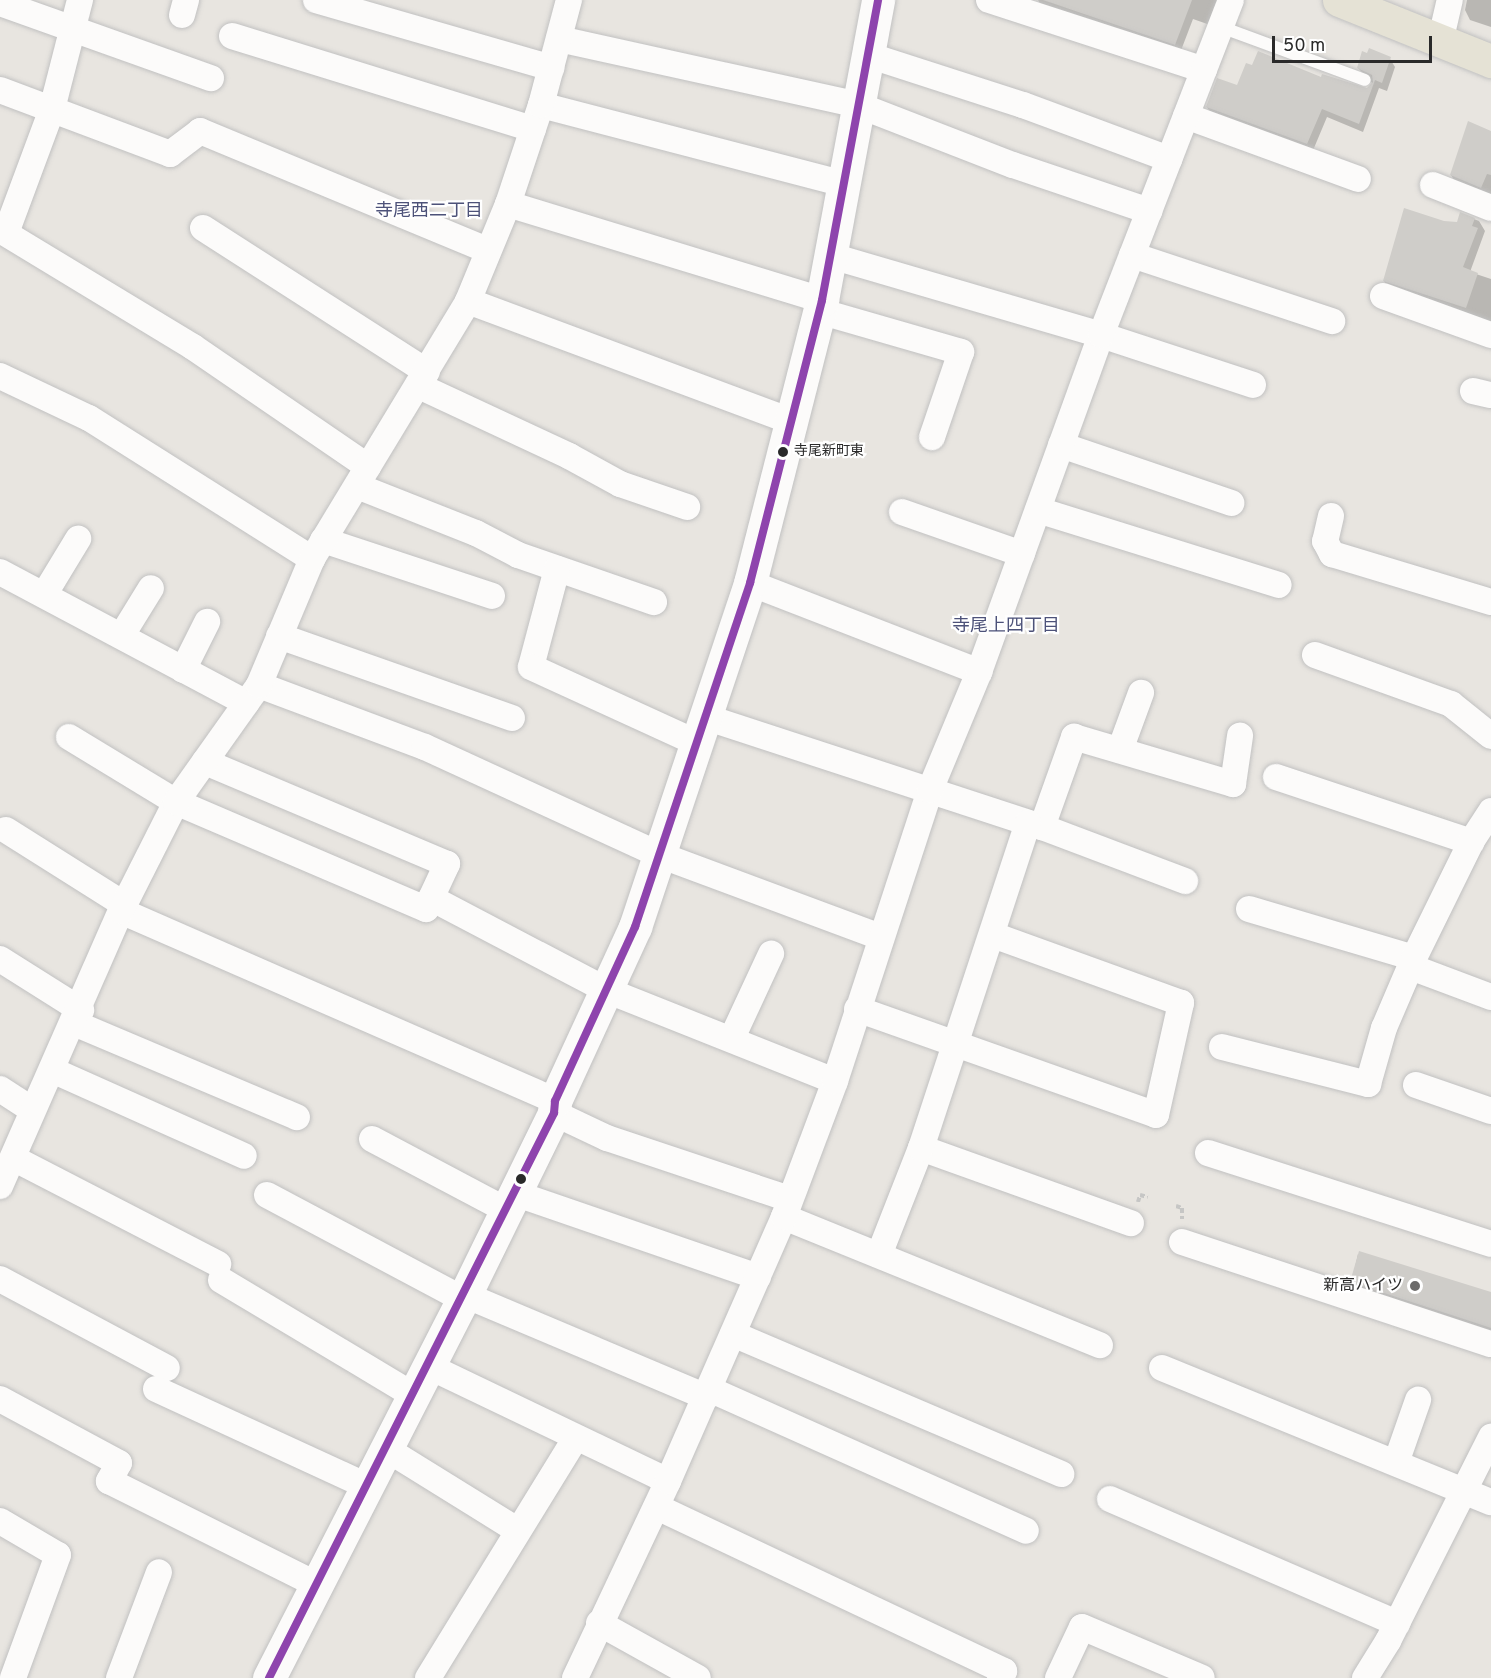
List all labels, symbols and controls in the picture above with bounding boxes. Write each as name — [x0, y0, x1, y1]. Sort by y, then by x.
scale bar — [1275, 24, 1436, 62]
text: 50 m — [1283, 35, 1325, 58]
district label: 寺尾西二丁目 — [375, 201, 483, 223]
place label: 寺尾新町東 — [794, 444, 864, 460]
marker: 寺尾新町東 — [777, 446, 789, 458]
district label: 寺尾上四丁目 — [952, 616, 1060, 638]
unlabelled marker — [515, 1173, 527, 1185]
place label: 新高ハイツ — [1323, 1276, 1403, 1296]
marker: 新高ハイツ — [1408, 1279, 1422, 1293]

